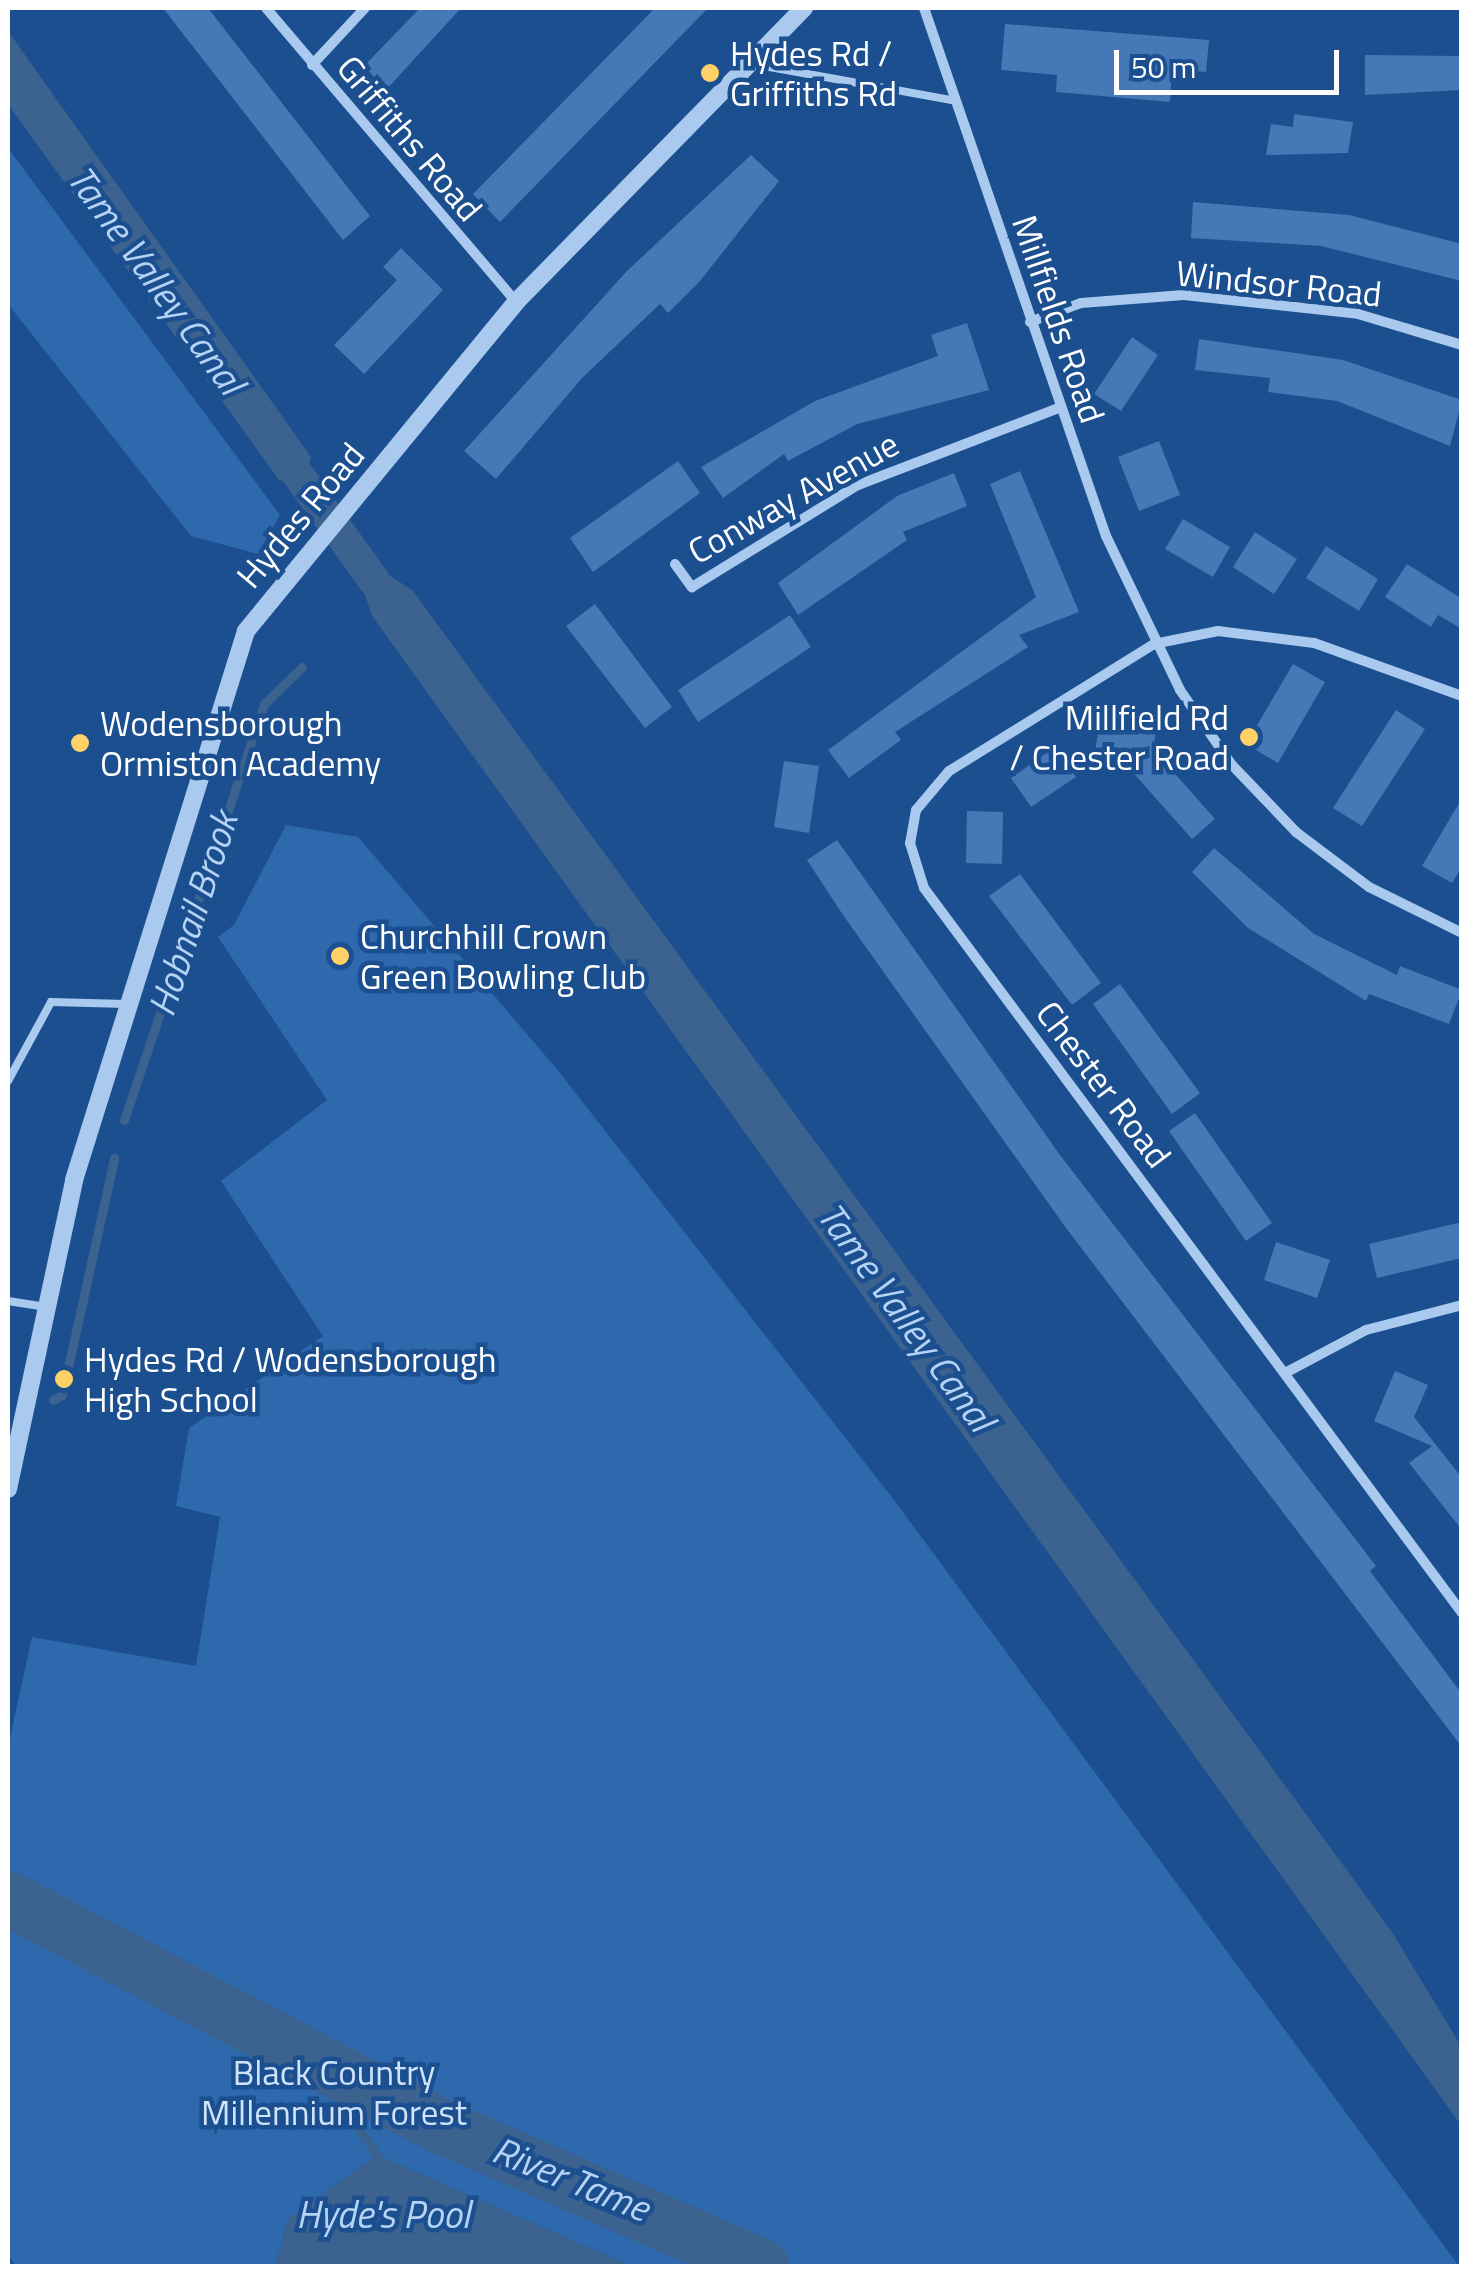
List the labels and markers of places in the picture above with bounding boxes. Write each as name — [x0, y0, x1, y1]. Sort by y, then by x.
place label: Hydes Rd / Griffiths Rd — [730, 32, 897, 114]
marker: Hydes Rd / Griffiths Rd — [699, 62, 721, 84]
place label: Millfield Rd / Chester Road — [1010, 696, 1229, 778]
place label: Wodensborough Ormiston Academy — [100, 702, 381, 784]
marker: Millfield Rd / Chester Road — [1238, 726, 1260, 748]
marker: Wodensborough Ormiston Academy — [69, 732, 91, 754]
place label: Churchhill Crown Green Bowling Club — [360, 915, 646, 997]
marker: Churchhill Crown Green Bowling Club — [329, 945, 351, 967]
place label: Hydes Rd / Wodensborough High School — [84, 1338, 497, 1420]
marker: Hydes Rd / Wodensborough High School — [53, 1368, 75, 1390]

